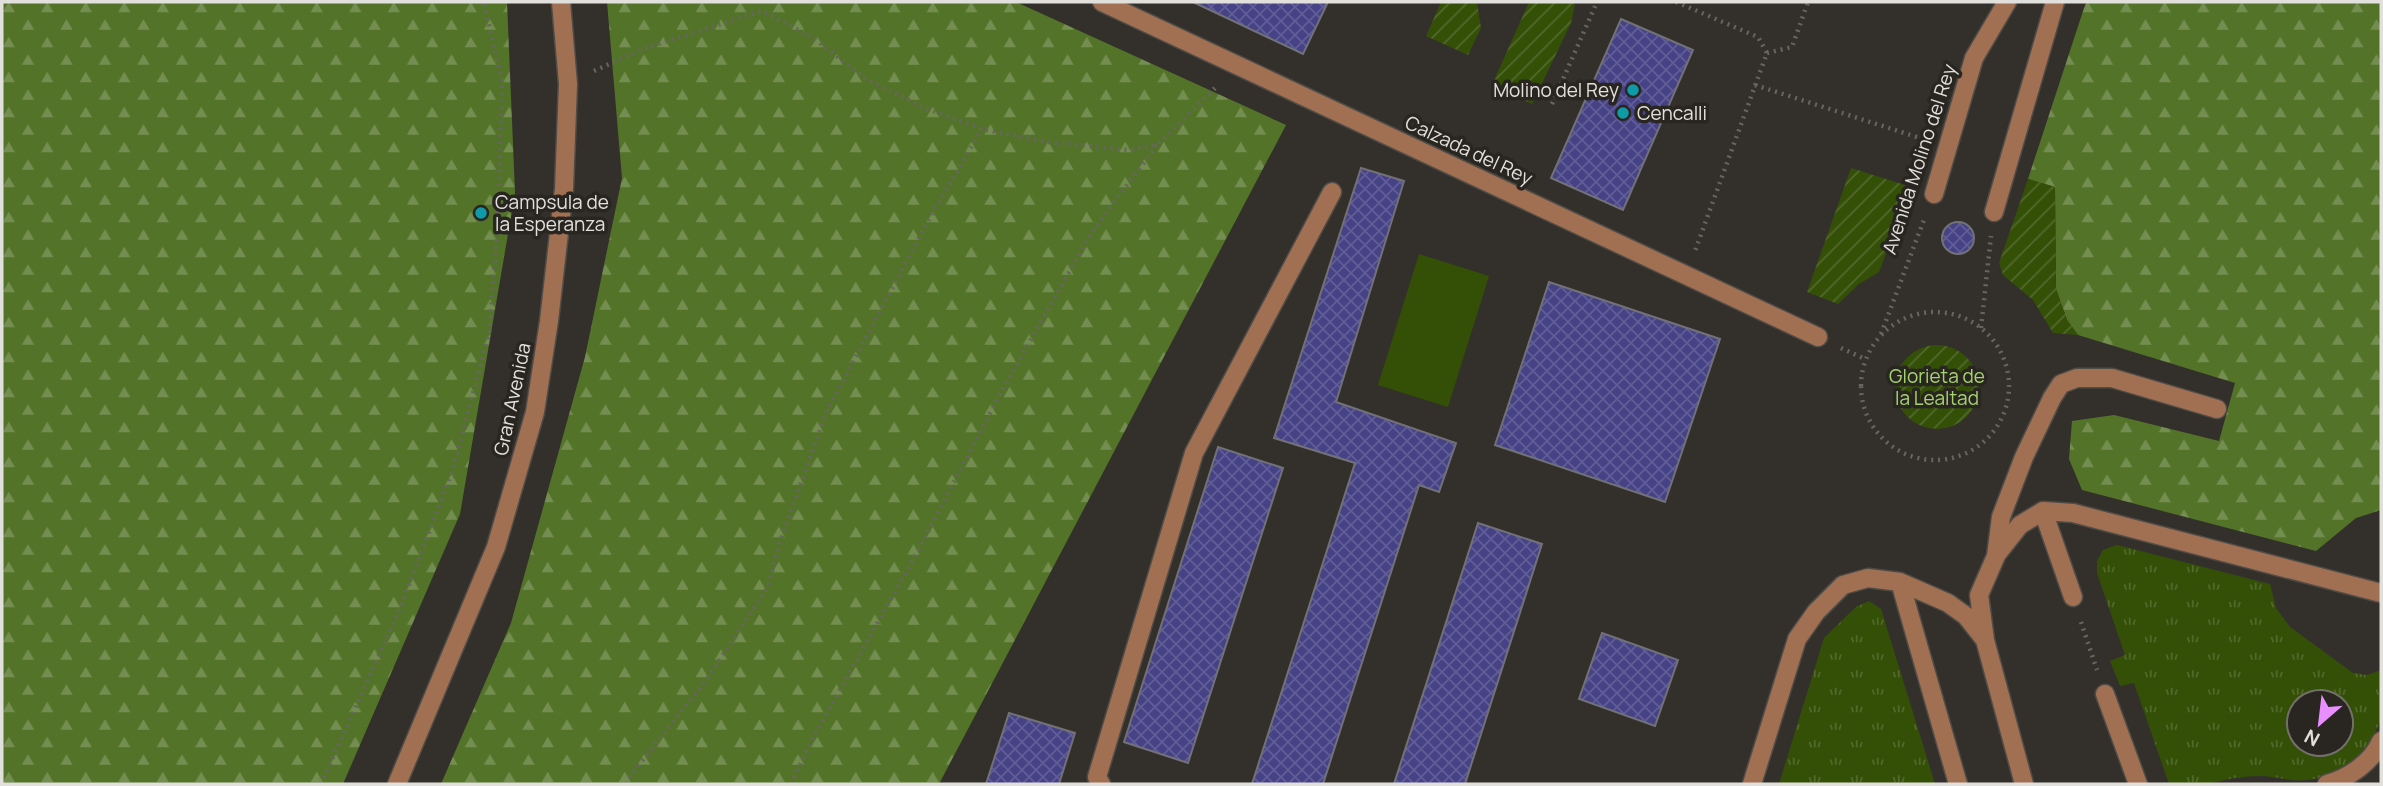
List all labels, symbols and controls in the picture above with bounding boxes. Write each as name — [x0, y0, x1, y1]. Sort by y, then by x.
street label: Avenida Molino del Rey — [1876, 61, 1962, 257]
place label: Molino del Rey — [1493, 77, 1619, 103]
marker: Molino del Rey — [1625, 82, 1641, 98]
place label: Cencalli — [1637, 100, 1707, 126]
marker: Cencalli — [1615, 105, 1631, 121]
street label: Calzada del Rey — [1401, 109, 1537, 191]
place label: Campsula de la Esperanza — [495, 189, 609, 237]
marker: Campsula de la Esperanza — [473, 205, 489, 221]
street label: Gran Avenida — [487, 340, 537, 458]
park label: Glorieta de la Lealtad — [1889, 363, 1985, 411]
north arrow — [2285, 688, 2355, 758]
text: N — [2300, 723, 2324, 753]

